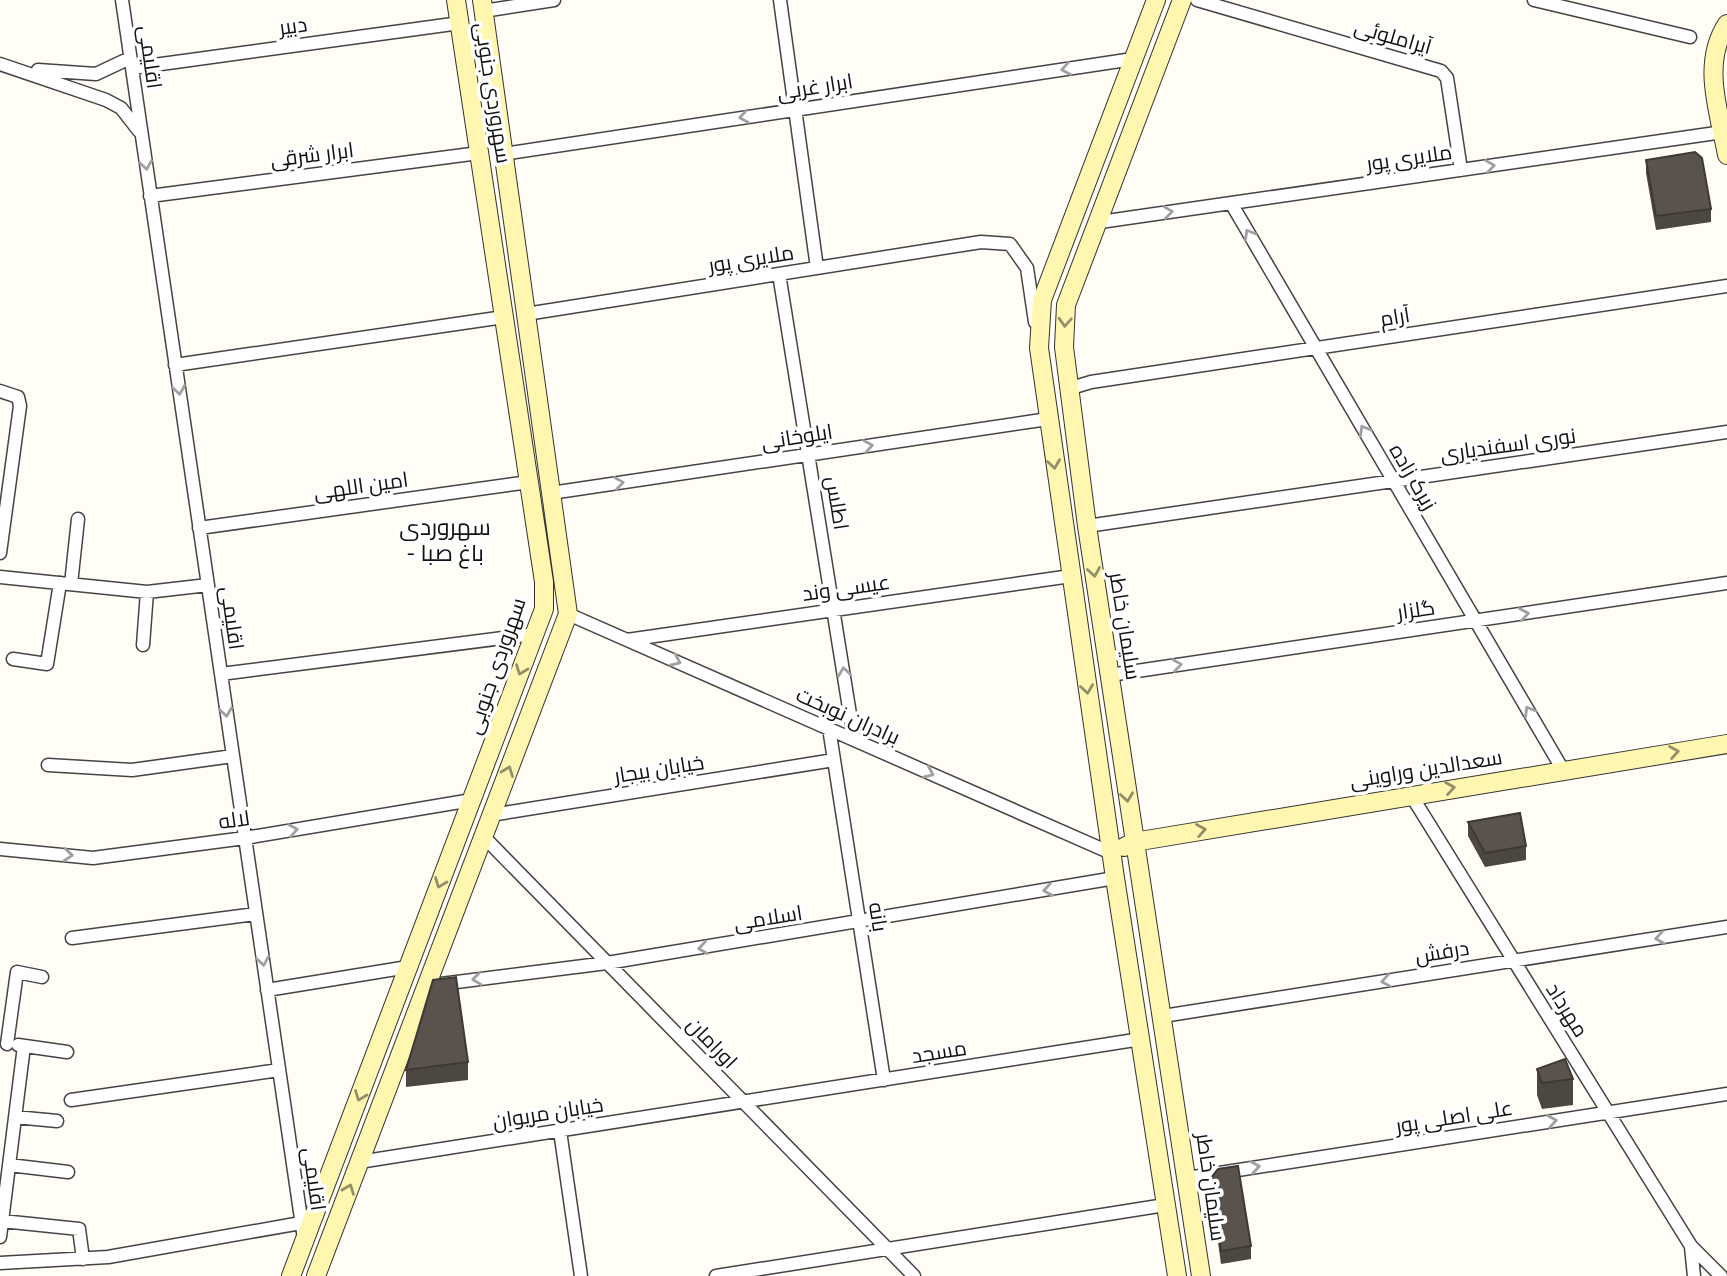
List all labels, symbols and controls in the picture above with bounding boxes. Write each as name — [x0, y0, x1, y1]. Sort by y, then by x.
street label: دبیر — [276, 9, 309, 41]
street label: آیراملوئی — [1351, 12, 1436, 61]
street label: سهروردی جنوبی — [469, 20, 519, 165]
street label: اقلیمی — [133, 23, 169, 90]
one-way arrow — [1060, 61, 1072, 76]
street label: ابرار غربی — [775, 66, 855, 106]
one-way arrow — [738, 110, 750, 125]
street label: ابرار شرقی — [268, 135, 355, 173]
street label: ملایری پور — [1363, 137, 1454, 178]
one-way arrow — [1484, 158, 1496, 173]
one-way arrow — [138, 159, 153, 170]
one-way arrow — [1162, 205, 1174, 220]
one-way arrow — [1244, 228, 1257, 241]
street label: ملایری پور — [705, 237, 796, 280]
street label: آرام — [1378, 300, 1412, 333]
one-way arrow — [1058, 316, 1073, 327]
one-way arrow — [171, 384, 186, 395]
street label: ایلوخانی — [759, 417, 835, 455]
street label: نوری اسفندیاری — [1438, 421, 1578, 467]
one-way arrow — [1359, 425, 1372, 438]
street label: زیرک زاده — [1384, 438, 1444, 515]
one-way arrow — [862, 439, 874, 454]
one-way arrow — [1047, 458, 1062, 470]
street label: امین اللهی — [312, 465, 410, 505]
street label: اطلس — [820, 474, 856, 532]
one-way arrow — [613, 476, 625, 491]
district label: سهروردی - باغ صبا — [399, 511, 491, 569]
one-way arrow — [1086, 566, 1101, 577]
street label: عیسی وند — [800, 567, 892, 607]
street label: سلیمان خاطر — [1103, 569, 1148, 682]
street label: اقلیمی — [215, 584, 251, 651]
street label: گلزار — [1394, 592, 1437, 626]
street label: سهروردی جنوبی — [459, 594, 531, 738]
one-way arrow — [1518, 607, 1529, 622]
one-way arrow — [668, 653, 681, 667]
one-way arrow — [1172, 658, 1183, 673]
one-way arrow — [515, 664, 529, 676]
one-way arrow — [837, 666, 852, 678]
street label: برادران نوبخت — [792, 680, 905, 750]
one-way arrow — [1080, 683, 1095, 695]
one-way arrow — [1524, 705, 1537, 718]
one-way arrow — [218, 706, 233, 718]
street label: سعدالدین وراوینی — [1348, 742, 1504, 794]
one-way arrow — [1668, 745, 1680, 760]
street label: خیابان بیجار — [611, 747, 706, 789]
one-way arrow — [922, 764, 934, 778]
one-way arrow — [500, 765, 514, 777]
one-way arrow — [1444, 781, 1455, 796]
one-way arrow — [1120, 791, 1135, 802]
street label: لاله — [216, 803, 251, 835]
one-way arrow — [287, 823, 299, 838]
one-way arrow — [1195, 823, 1207, 838]
one-way arrow — [63, 847, 74, 862]
one-way arrow — [434, 877, 448, 889]
one-way arrow — [1042, 882, 1054, 897]
street label: اسلامی — [732, 898, 804, 936]
street label: بانه — [863, 900, 895, 934]
one-way arrow — [1654, 930, 1665, 945]
street label: درفش — [1413, 933, 1471, 969]
one-way arrow — [697, 940, 708, 955]
one-way arrow — [255, 955, 270, 967]
one-way arrow — [471, 972, 483, 987]
one-way arrow — [1381, 973, 1392, 988]
street label: مهرداد — [1540, 977, 1596, 1042]
street label: اورامان — [681, 1010, 744, 1074]
street label: مسجد — [909, 1033, 968, 1069]
street label: خیابان مریوان — [490, 1089, 605, 1135]
one-way arrow — [354, 1090, 368, 1102]
street label: علی اصلی پور — [1392, 1093, 1515, 1140]
one-way arrow — [1546, 1114, 1558, 1129]
street label: سلیمان خاطر — [1190, 1130, 1233, 1243]
street label: اقلیمی — [297, 1145, 333, 1212]
one-way arrow — [1249, 1160, 1260, 1175]
one-way arrow — [341, 1184, 355, 1196]

